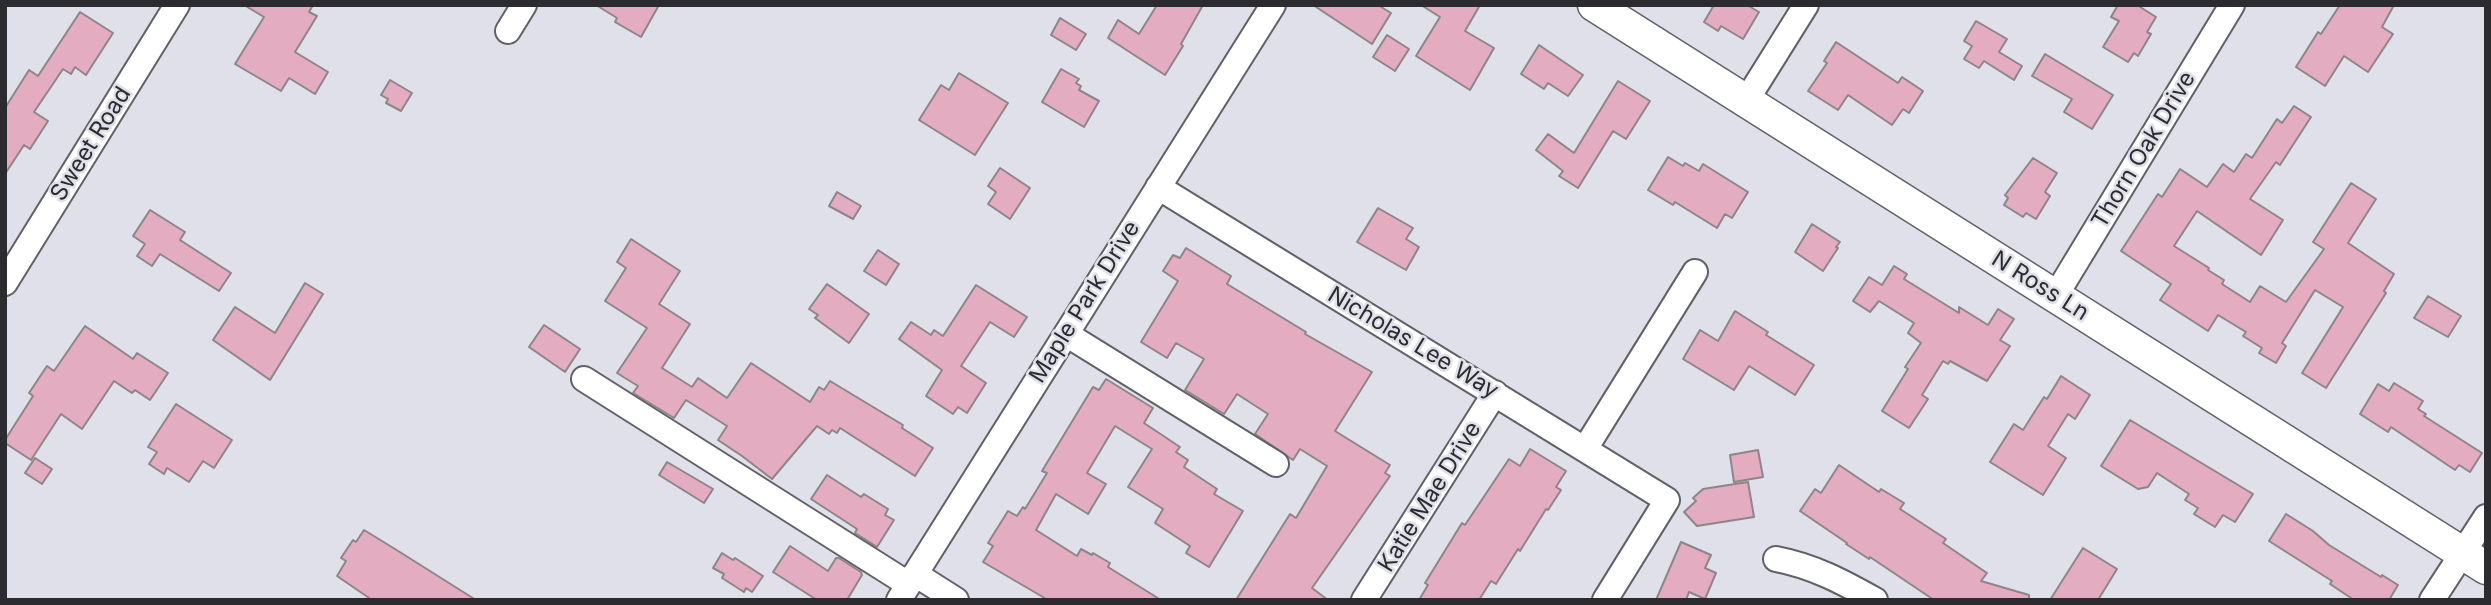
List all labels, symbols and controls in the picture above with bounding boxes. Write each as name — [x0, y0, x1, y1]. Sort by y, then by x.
street label: Thorn Oak Drive — [2086, 67, 2202, 233]
street label: Sweet Road — [45, 82, 137, 206]
street label: Maple Park Drive — [1024, 216, 1146, 388]
street label: N Ross Ln — [1986, 245, 2094, 327]
street label: Nicholas Lee Way — [1323, 281, 1503, 405]
street label: Katie Mae Drive — [1373, 417, 1487, 577]

